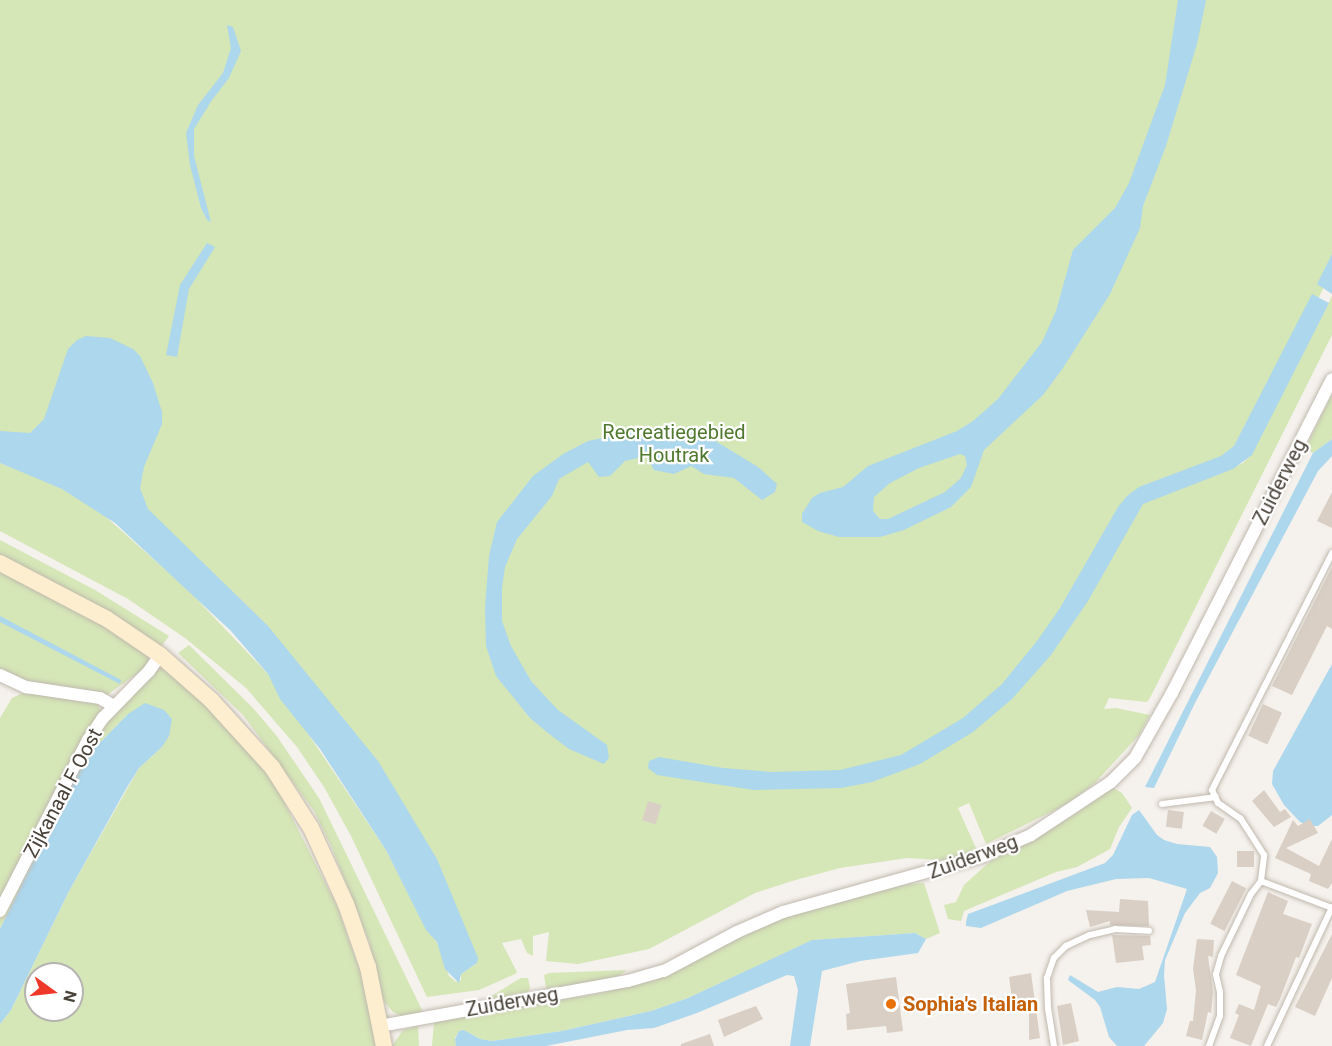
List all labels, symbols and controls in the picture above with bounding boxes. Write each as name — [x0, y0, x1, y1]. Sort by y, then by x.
park label: Recreatiegebied Houtrak — [602, 420, 746, 467]
street label: Zuiderweg — [1248, 435, 1312, 529]
street label: Zijkanaal F Oost — [19, 724, 107, 862]
street label: Zuiderweg — [925, 830, 1021, 884]
north arrow — [24, 962, 84, 1022]
street label: Zuiderweg — [464, 982, 560, 1022]
text: N — [59, 988, 81, 1004]
place label: Sophia's Italian — [903, 992, 1038, 1016]
marker: Sophia's Italian — [884, 997, 898, 1011]

